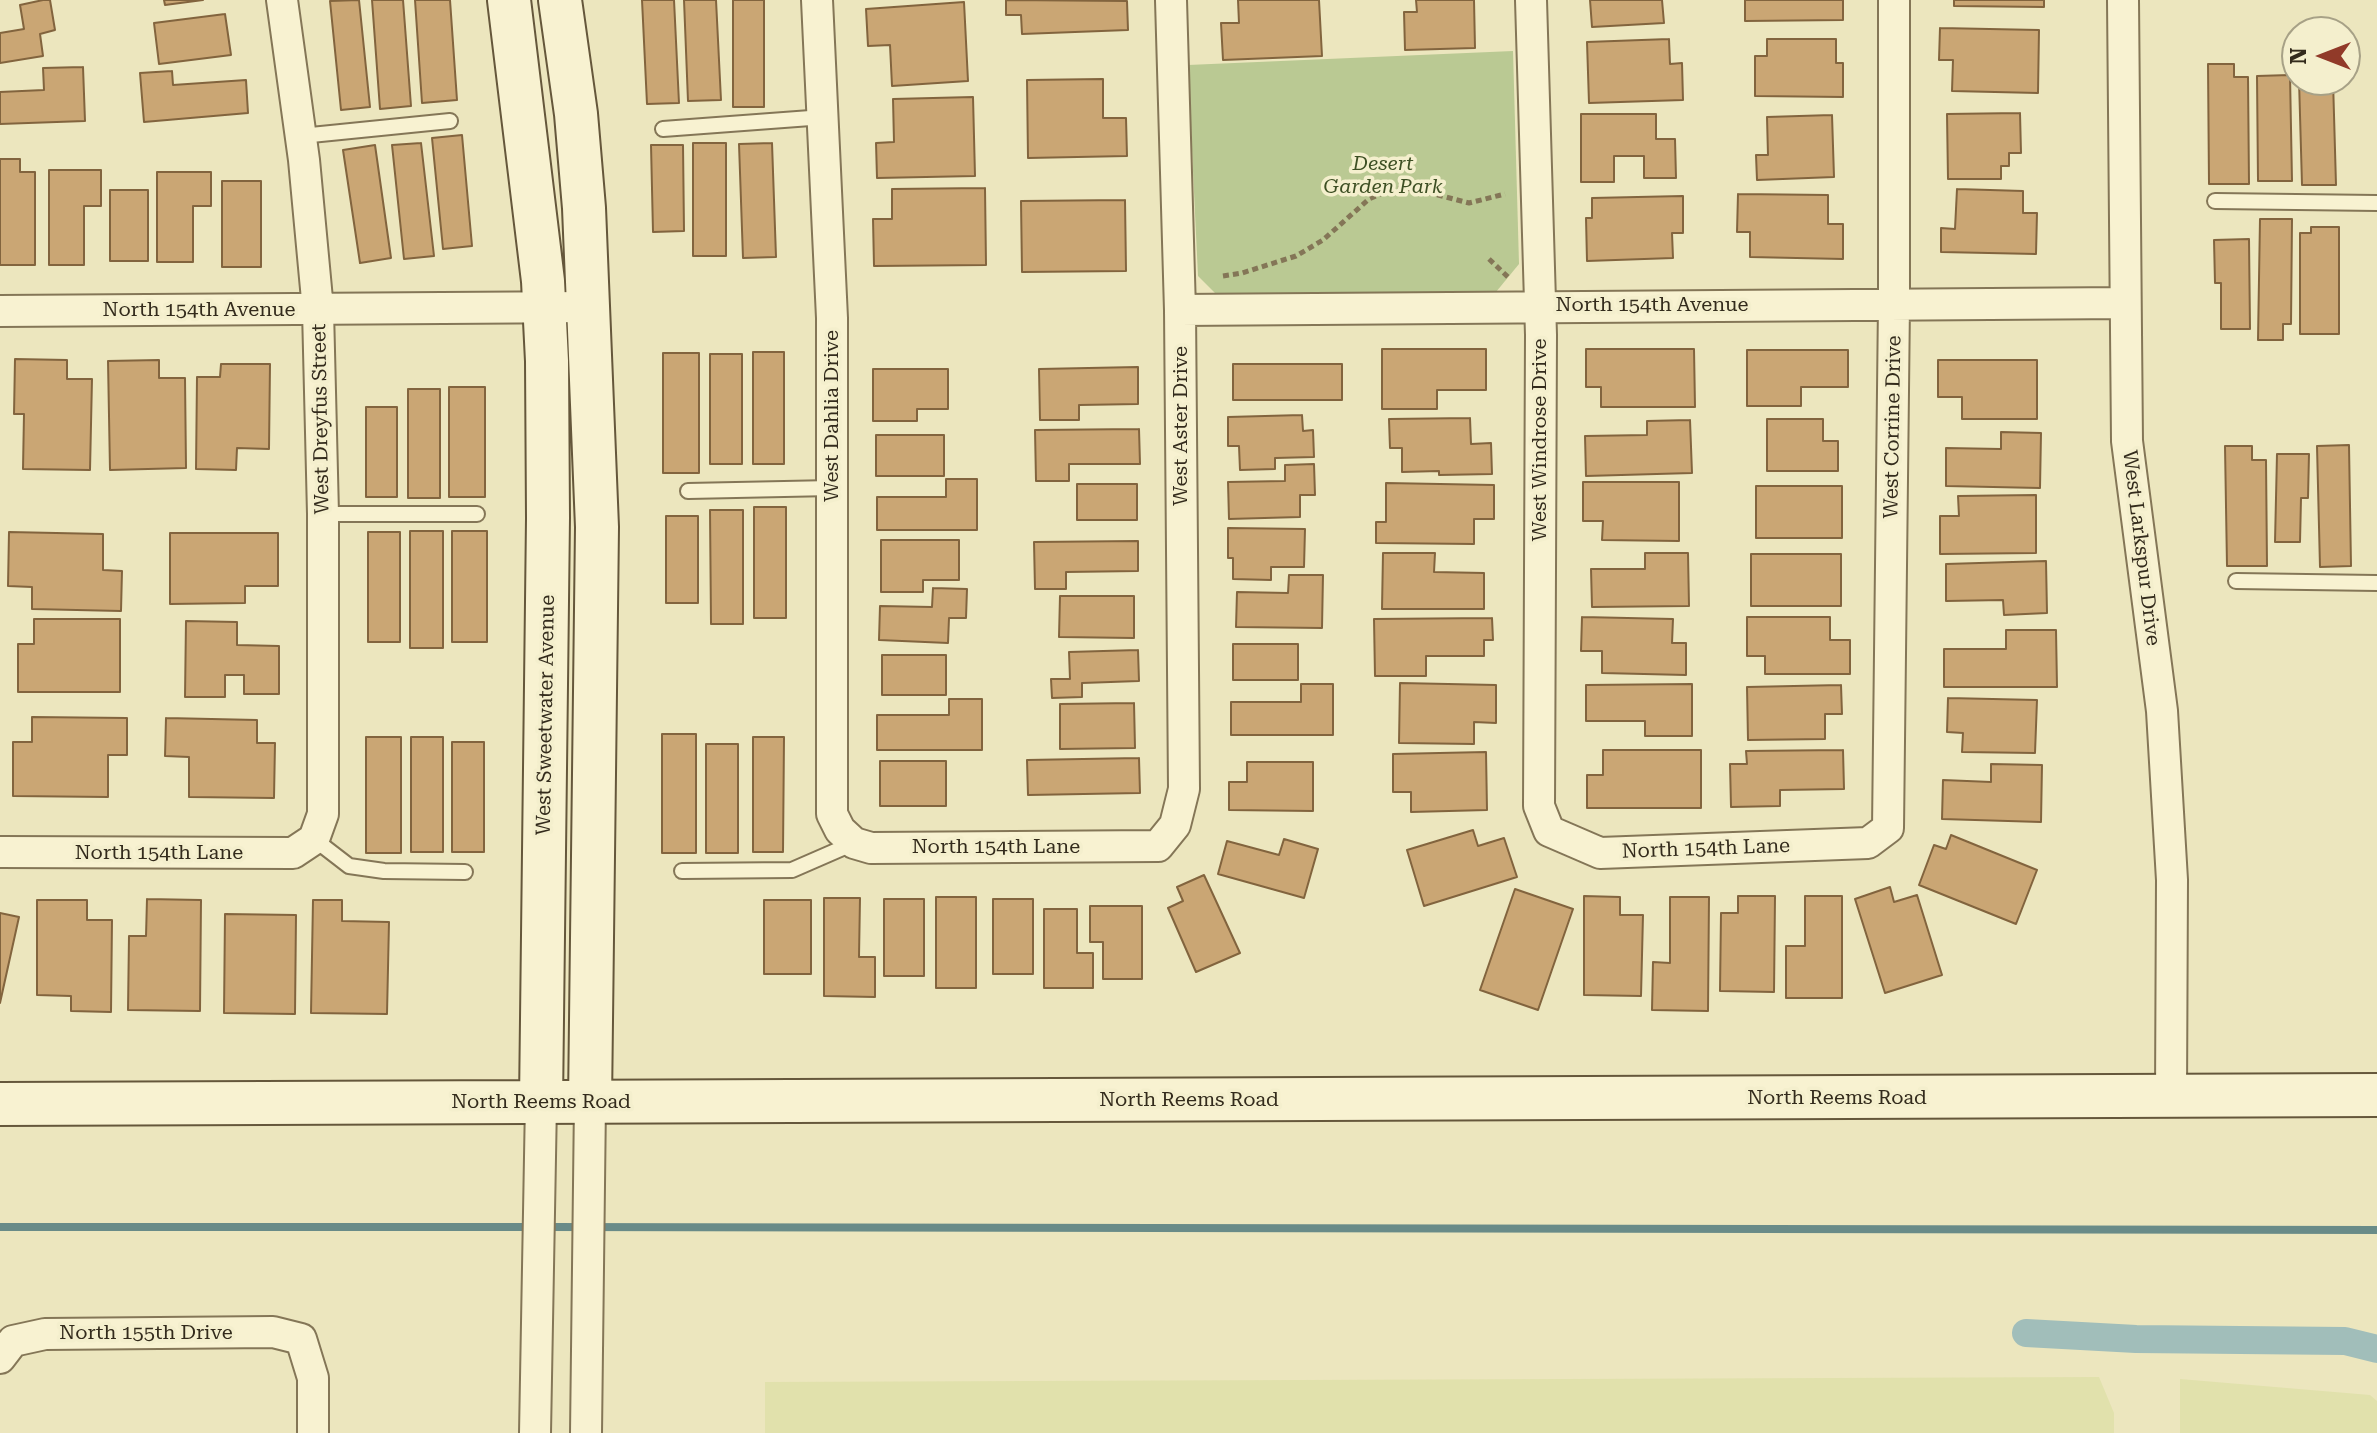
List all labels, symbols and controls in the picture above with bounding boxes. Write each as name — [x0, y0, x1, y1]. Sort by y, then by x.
north arrow — [2281, 16, 2361, 96]
text: N — [2286, 48, 2311, 64]
park label: Desert Garden Park — [1324, 152, 1442, 199]
street label: North 154th Avenue — [1556, 293, 1748, 317]
street label: North 154th Avenue — [103, 298, 295, 322]
street label: West Dreyfus Street — [307, 323, 335, 515]
street label: West Dahlia Drive — [820, 330, 844, 502]
street label: West Corrine Drive — [1879, 335, 1907, 519]
street label: West Windrose Drive — [1528, 339, 1552, 541]
street label: West Aster Drive — [1169, 346, 1193, 506]
street label: West Larkspur Drive — [2117, 449, 2165, 647]
street label: West Sweetwater Avenue — [532, 594, 560, 836]
street label: North 154th Lane — [1621, 834, 1791, 864]
street label: North 154th Lane — [912, 835, 1080, 859]
street label: North 154th Lane — [75, 841, 243, 865]
street label: North Reems Road — [1747, 1086, 1927, 1110]
street label: North Reems Road — [1099, 1088, 1279, 1112]
street label: North Reems Road — [451, 1090, 631, 1114]
street label: North 155th Drive — [59, 1321, 233, 1345]

